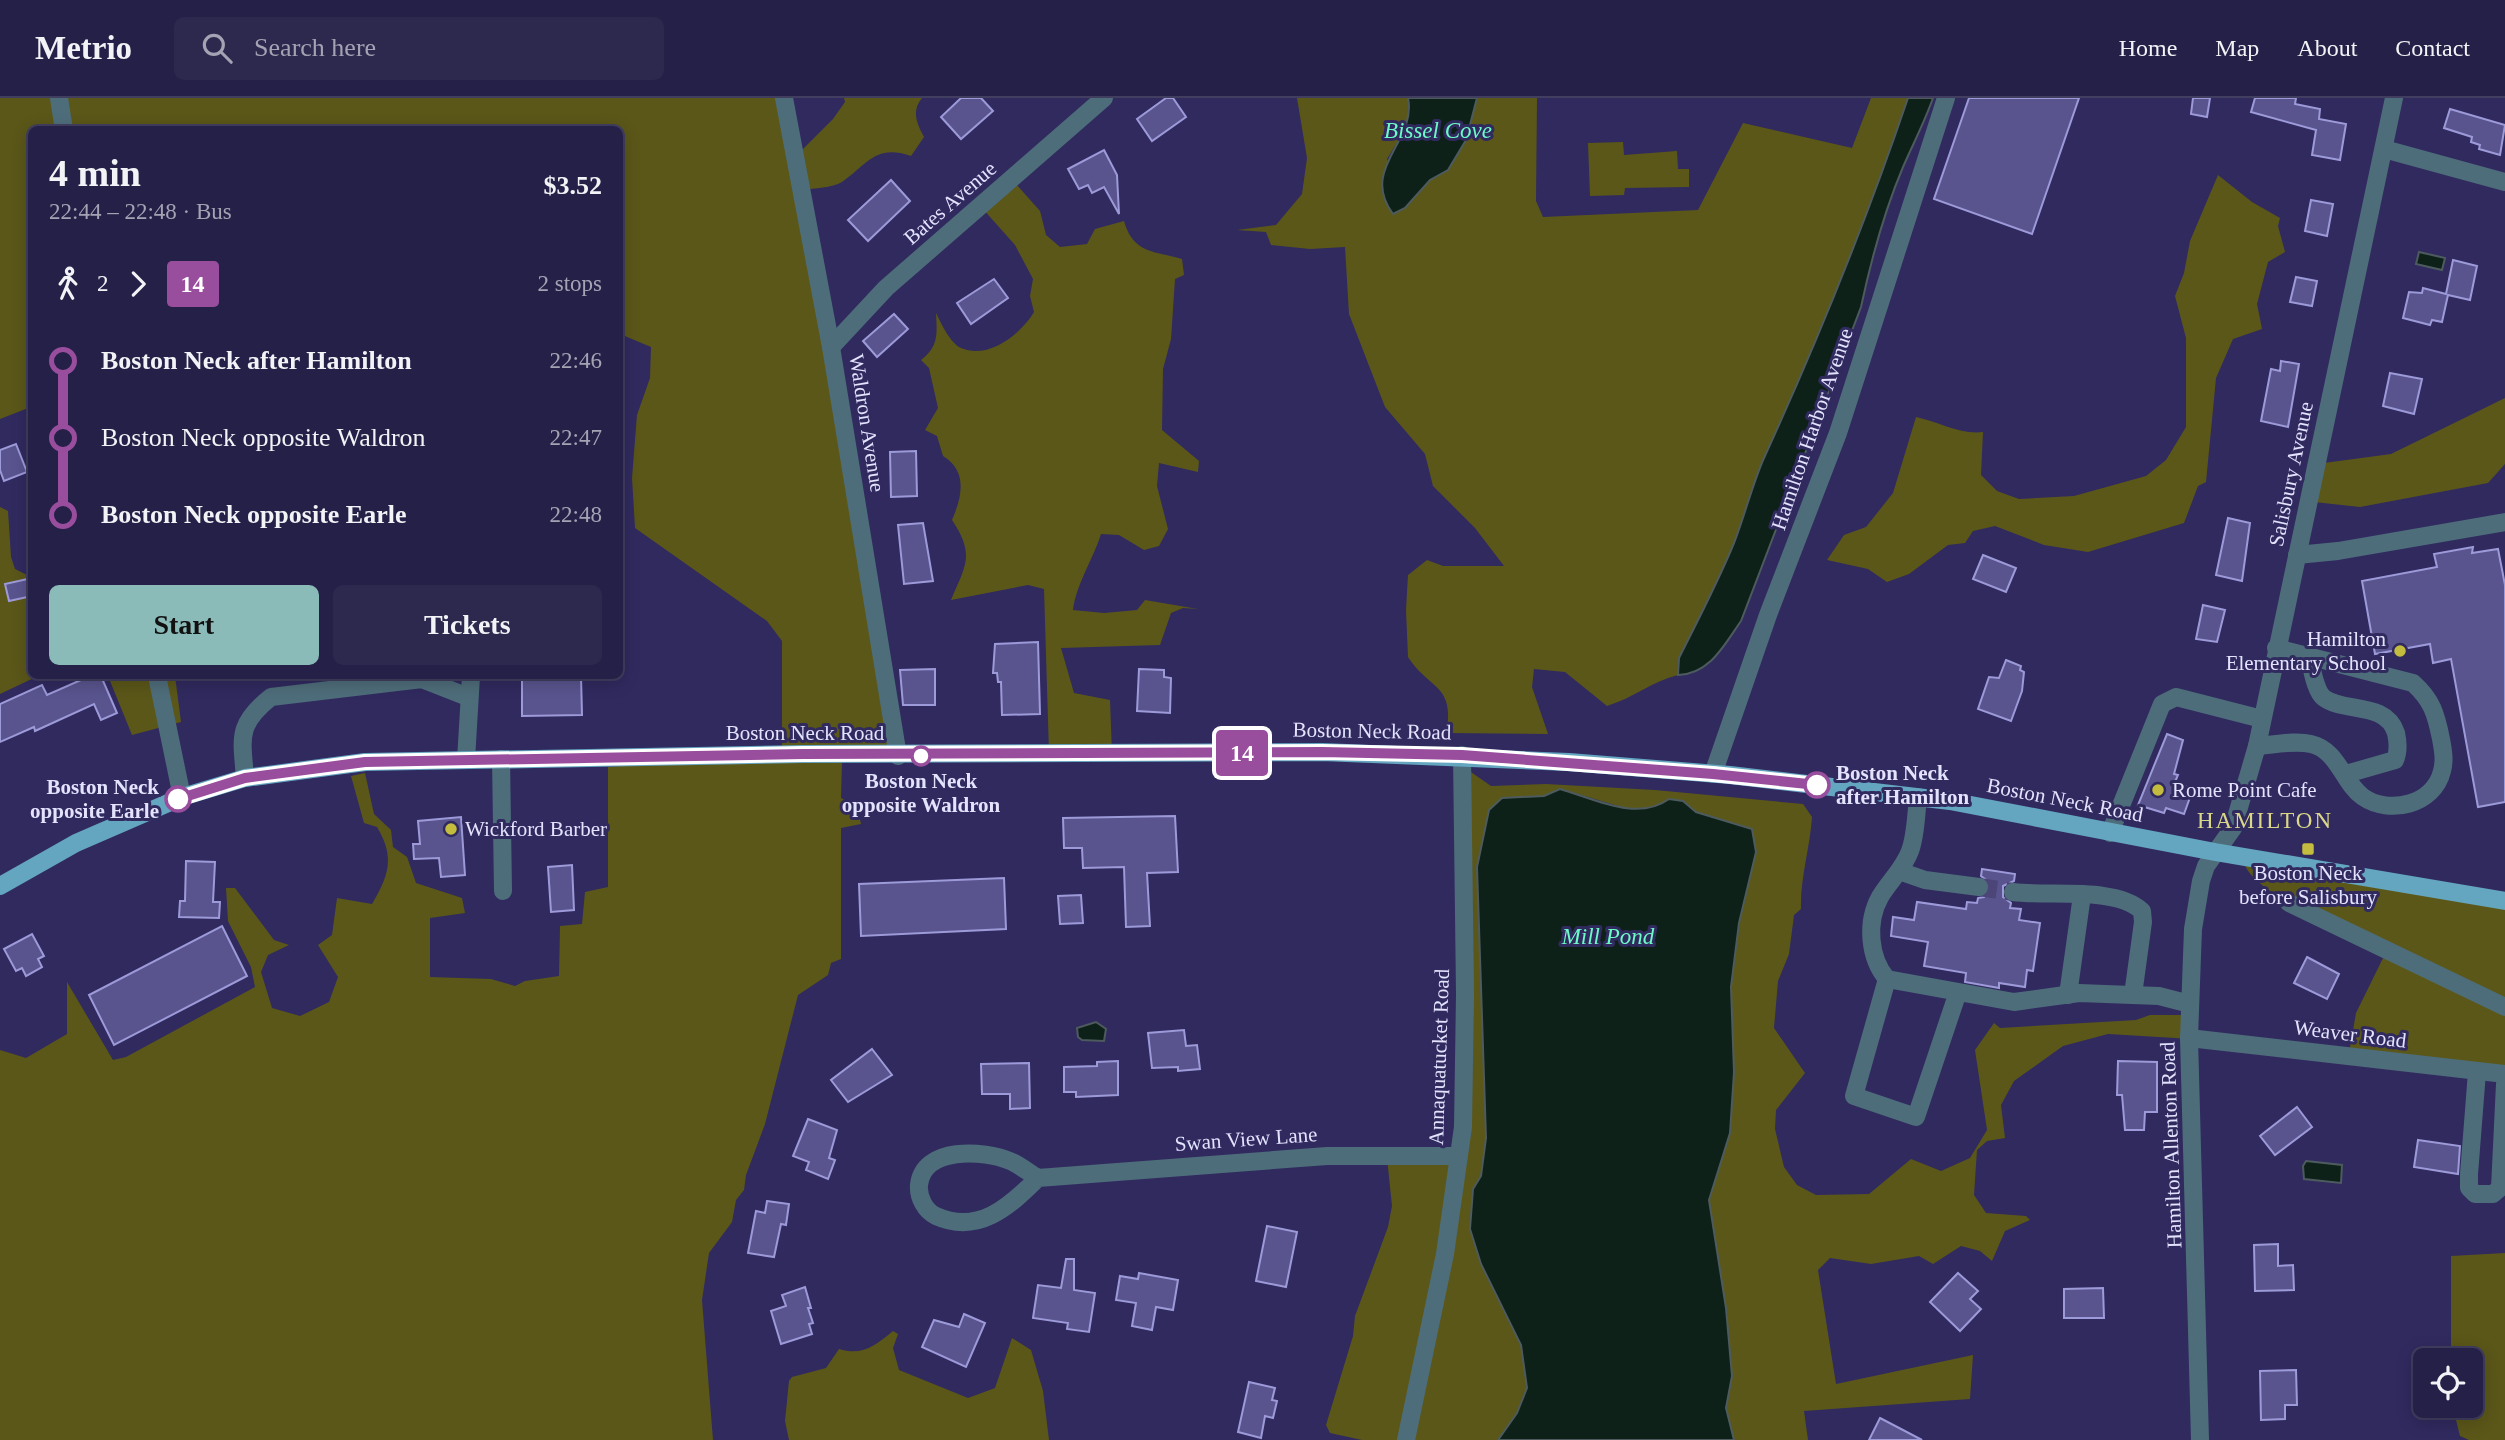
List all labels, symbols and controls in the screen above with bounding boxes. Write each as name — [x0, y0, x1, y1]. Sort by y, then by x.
search box — [174, 17, 664, 80]
icon: search — [198, 29, 236, 67]
text: Metrio — [35, 30, 132, 66]
text: Search here — [254, 33, 376, 62]
text: Home — [2119, 35, 2177, 61]
text: Map — [2215, 35, 2259, 61]
text: About — [2297, 35, 2357, 61]
text: Contact — [2395, 35, 2470, 61]
water label: Bissel Cove — [1384, 118, 1492, 143]
text: 4 min — [49, 152, 141, 194]
street label: Bates Avenue — [899, 156, 1001, 250]
text: $3.52 — [544, 171, 602, 200]
text: 22:44 – 22:48 · Bus — [49, 199, 232, 224]
icon: walk — [49, 265, 87, 303]
icon: forward — [119, 265, 157, 303]
text: 2 — [97, 271, 109, 296]
text: 14 — [181, 271, 205, 297]
text: 2 stops — [537, 271, 602, 296]
street label: Hamilton Harbor Avenue — [1766, 325, 1858, 533]
text: Boston Neck after Hamilton — [101, 346, 412, 375]
text: 22:46 — [550, 348, 602, 373]
street label: Waldron Avenue — [844, 352, 890, 494]
street label: Salisbury Avenue — [2264, 400, 2318, 548]
text: Boston Neck opposite Waldron — [101, 423, 426, 452]
text: 22:47 — [550, 425, 602, 450]
text: Boston Neck opposite Earle — [101, 500, 407, 529]
text: 22:48 — [550, 502, 602, 527]
button: Start — [49, 585, 319, 665]
button: Tickets — [333, 585, 602, 665]
place label: Hamilton Elementary School — [2226, 627, 2386, 675]
marker: Hamilton Elementary School — [2392, 643, 2408, 659]
street label: Boston Neck Road — [1292, 718, 1452, 744]
street label: Boston Neck Road — [726, 721, 885, 745]
line badge: 14 — [1210, 730, 1274, 776]
text: 14 — [1230, 740, 1254, 766]
marker: Boston Neck opposite Waldron — [911, 746, 931, 766]
place label: Boston Neck after Hamilton — [1836, 761, 1969, 809]
place label: Boston Neck opposite Waldron — [842, 769, 1001, 817]
marker: Boston Neck after Hamilton — [1804, 772, 1830, 798]
street label: Boston Neck Road — [1985, 773, 2146, 827]
place label: Boston Neck opposite Earle — [30, 775, 159, 823]
place label: Rome Point Cafe — [2172, 778, 2317, 802]
marker: Rome Point Cafe — [2150, 782, 2166, 798]
marker: Boston Neck opposite Earle — [165, 786, 191, 812]
district label: HAMILTON — [2197, 808, 2333, 833]
place label: Wickford Barber — [465, 817, 607, 841]
marker: Wickford Barber — [443, 821, 459, 837]
marker: Boston Neck before Salisbury — [2300, 841, 2316, 857]
place label: Boston Neck before Salisbury — [2239, 861, 2378, 909]
water label: Mill Pond — [1561, 924, 1655, 949]
street label: Annaquatucket Road — [1424, 968, 1454, 1146]
street label: Weaver Road — [2292, 1015, 2408, 1053]
street label: Hamilton Allenton Road — [2155, 1041, 2187, 1249]
street label: Swan View Lane — [1174, 1122, 1318, 1156]
map controls — [2413, 1348, 2483, 1418]
button: locate — [2413, 1348, 2483, 1418]

